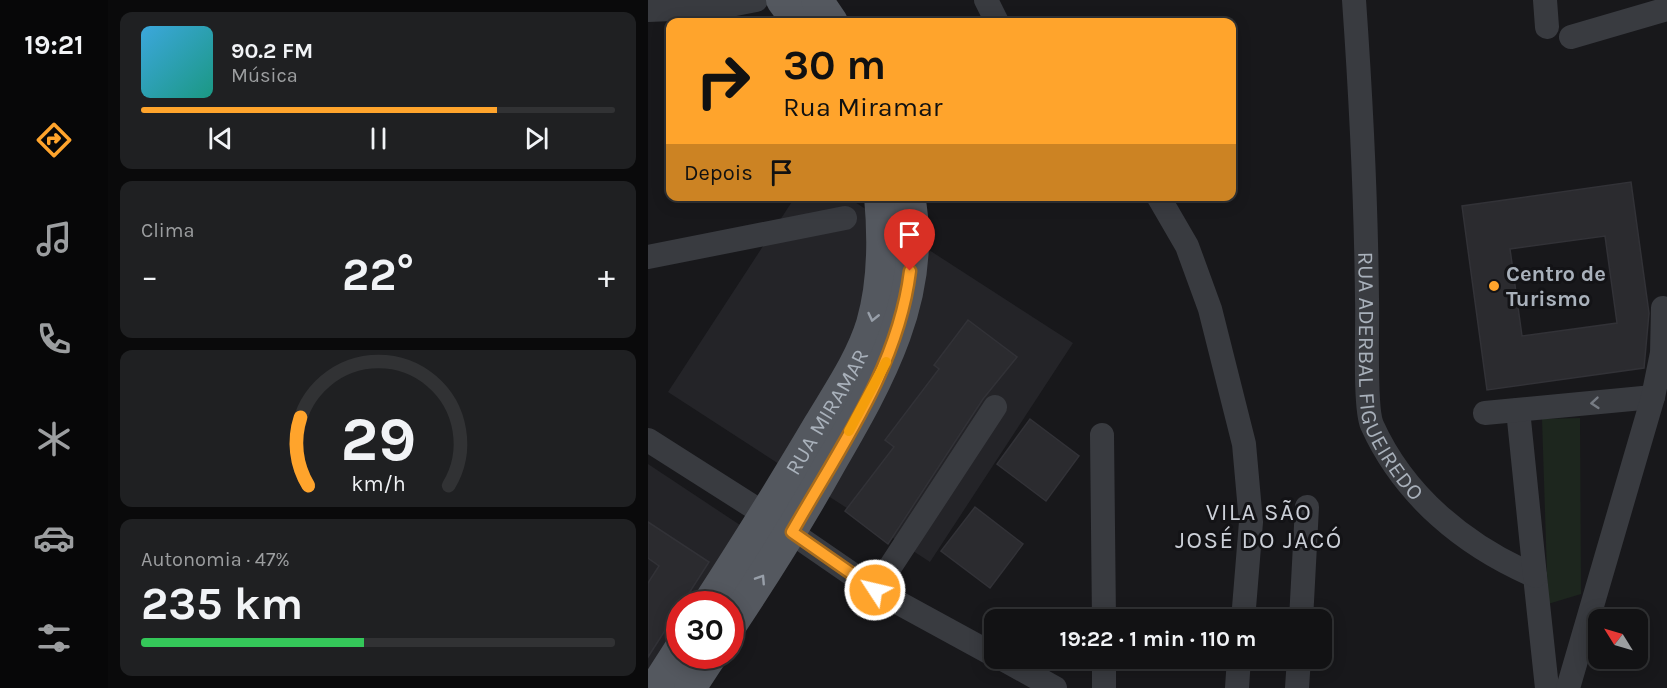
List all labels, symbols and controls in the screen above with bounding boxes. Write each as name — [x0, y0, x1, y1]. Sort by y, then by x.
text: 19:21 — [24, 29, 84, 61]
text: 90.2 FM — [231, 38, 313, 64]
text: 30 m — [783, 40, 886, 90]
icon: right — [684, 42, 762, 120]
text: Música — [231, 64, 298, 87]
text: Rua Miramar — [783, 91, 943, 123]
icon: directions — [33, 119, 75, 161]
icon: previous — [204, 122, 237, 155]
icon: pause — [362, 122, 395, 155]
icon: next — [520, 122, 553, 155]
icon: arrive — [765, 156, 798, 189]
text: Depois — [684, 160, 753, 186]
pin — [884, 209, 935, 271]
icon: music — [33, 218, 75, 260]
icon: arrive — [893, 218, 926, 251]
text: Clima — [141, 219, 195, 242]
text: 22° — [342, 249, 414, 301]
street label: RUA ADERBAL FIGUEIREDO — [1352, 251, 1429, 506]
text: − — [141, 257, 158, 295]
text: + — [598, 257, 615, 295]
place label: Centro de Turismo — [1506, 261, 1606, 312]
marker: Centro de Turismo — [1487, 279, 1501, 293]
one-way arrow — [867, 312, 880, 322]
icon: phone — [33, 318, 75, 360]
street label: RUA MIRAMAR — [780, 345, 874, 480]
one-way arrow — [1590, 396, 1600, 409]
text: 29 — [340, 403, 416, 476]
icon: climate — [33, 418, 75, 460]
text: km/h — [351, 471, 405, 496]
district label: VILA SÃO JOSÉ DO JACÓ — [1175, 498, 1343, 554]
icon: car — [33, 517, 75, 559]
text: Autonomia · 47% — [141, 548, 290, 571]
position arrow — [843, 558, 907, 622]
one-way arrow — [754, 575, 765, 586]
text: 235 km — [141, 578, 303, 630]
speed limit sign: 30 — [666, 591, 744, 669]
north arrow — [1588, 609, 1648, 669]
map controls — [1588, 609, 1648, 669]
icon: filters — [33, 617, 75, 659]
text: 19:22 · 1 min · 110 m — [1060, 626, 1256, 652]

